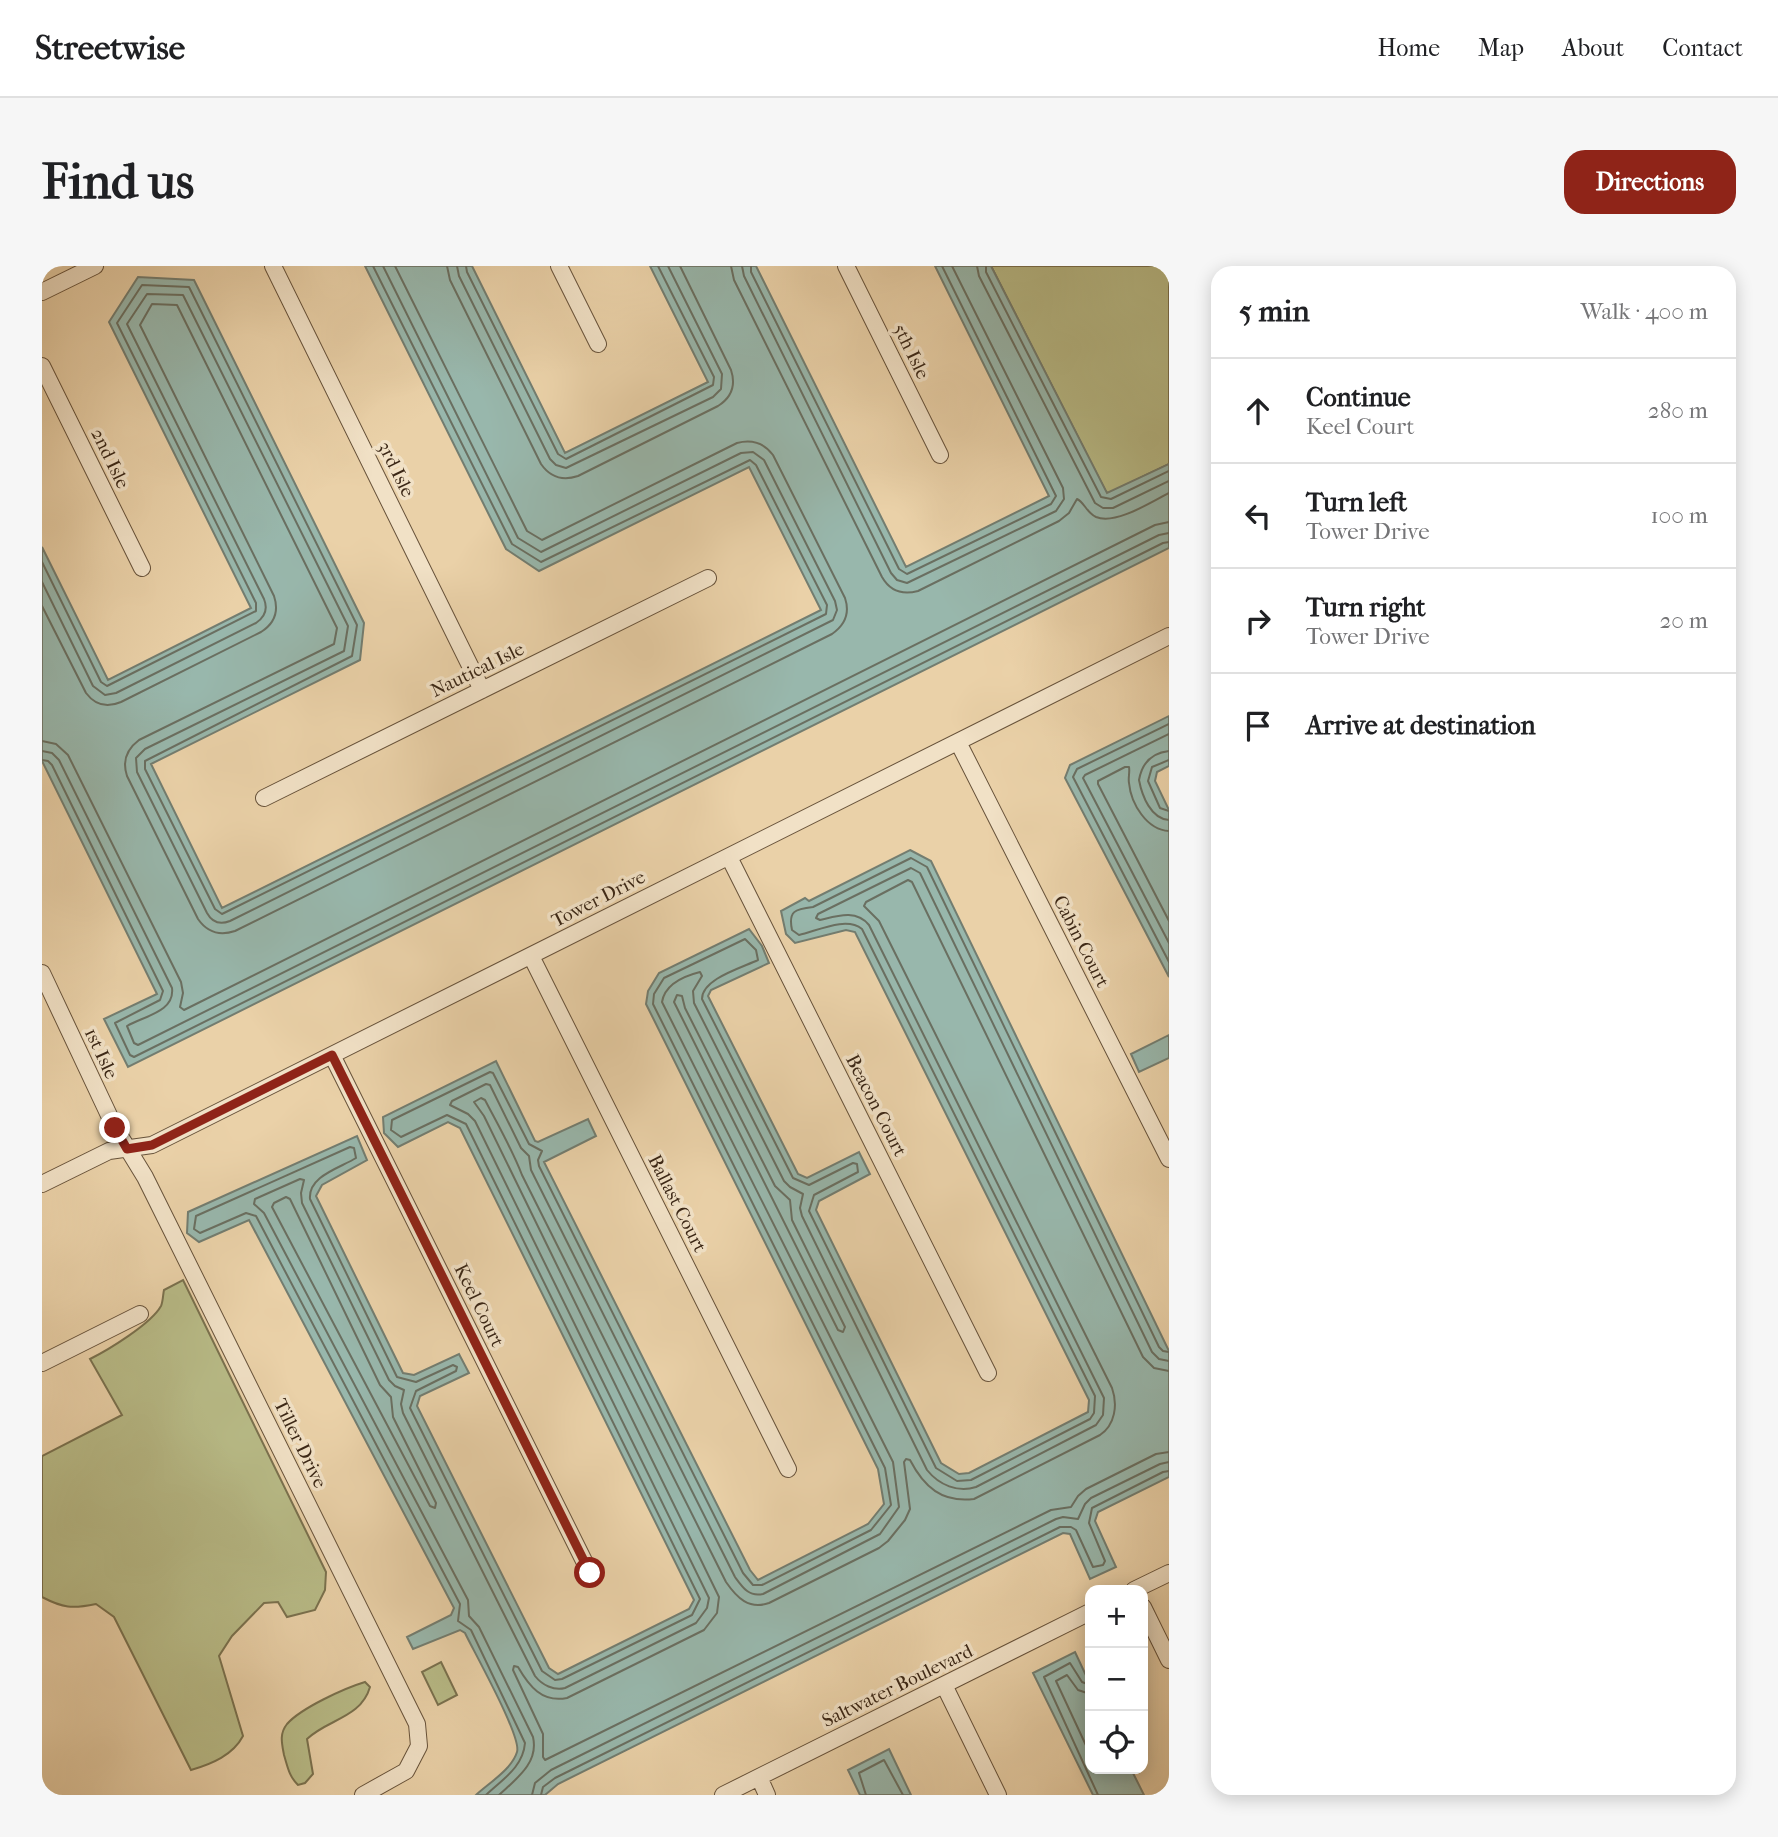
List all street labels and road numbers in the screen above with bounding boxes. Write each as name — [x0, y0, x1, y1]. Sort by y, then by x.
street label: 5th Isle — [888, 320, 934, 383]
street label: 2nd Isle — [86, 425, 134, 492]
street label: 3rd Isle — [373, 438, 419, 501]
street label: Nautical Isle — [427, 638, 528, 702]
street label: Tower Drive — [548, 866, 649, 932]
street label: Cabin Court — [1049, 892, 1114, 991]
street label: 1st Isle — [80, 1025, 122, 1082]
street label: Beacon Court — [841, 1051, 911, 1160]
street label: Ballast Court — [643, 1151, 711, 1256]
street label: Keel Court — [450, 1260, 509, 1351]
street label: Tiller Drive — [269, 1395, 331, 1492]
street label: Saltwater Boulevard — [819, 1640, 977, 1732]

